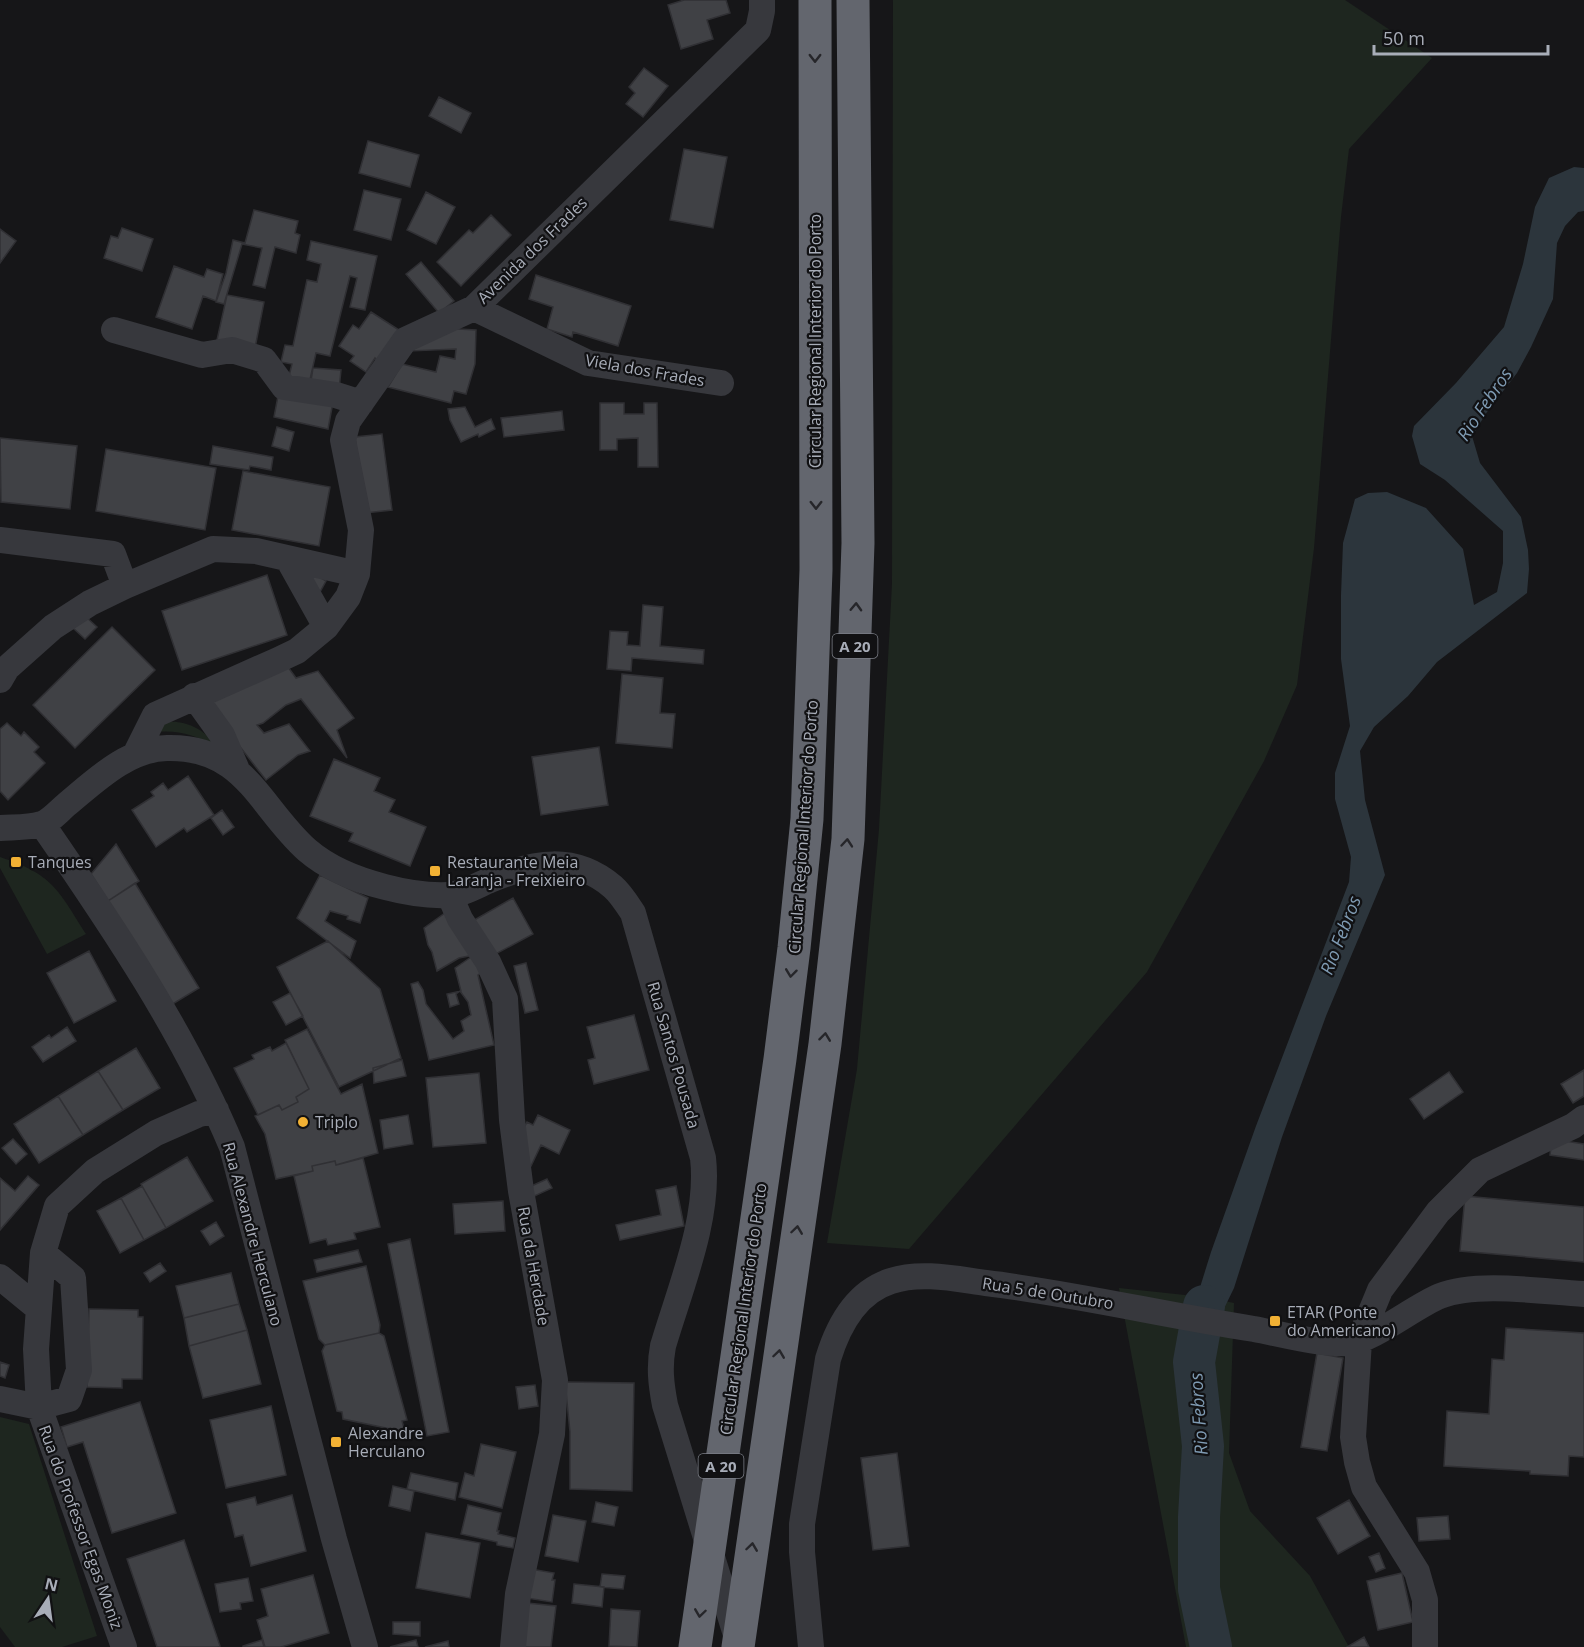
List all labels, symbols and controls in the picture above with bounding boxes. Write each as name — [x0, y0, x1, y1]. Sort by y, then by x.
scale bar — [1374, 18, 1548, 56]
text: 50 m — [1383, 26, 1425, 50]
one-way arrow — [809, 54, 821, 63]
street label: Avenida dos Frades — [472, 192, 592, 308]
street label: Circular Regional Interior do Porto — [804, 214, 826, 468]
street label: Viela dos Frades — [584, 349, 706, 391]
water label: Rio Febros — [1451, 363, 1517, 445]
one-way arrow — [810, 501, 822, 510]
one-way arrow — [850, 602, 863, 611]
road number: A 20 — [832, 634, 878, 658]
street label: Circular Regional Interior do Porto — [783, 699, 823, 955]
one-way arrow — [840, 839, 853, 848]
place label: Tanques — [28, 851, 92, 873]
place label: Restaurante Meia Laranja - Freixieiro — [447, 851, 585, 891]
marker: Tanques — [9, 855, 23, 869]
marker: Restaurante Meia Laranja - Freixieiro — [428, 864, 442, 878]
water label: Rio Febros — [1314, 892, 1366, 978]
one-way arrow — [786, 968, 798, 977]
street label: Rua Santos Pousada — [643, 979, 705, 1131]
one-way arrow — [819, 1033, 831, 1042]
place label: Triplo — [315, 1111, 358, 1133]
marker: Triplo — [296, 1115, 310, 1129]
street label: Rua Alexandre Herculano — [218, 1140, 288, 1328]
street label: Circular Regional Interior do Porto — [714, 1181, 772, 1437]
street label: Rua da Herdade — [513, 1205, 555, 1327]
one-way arrow — [791, 1226, 803, 1235]
street label: Rua 5 de Outubro — [981, 1272, 1115, 1314]
place label: ETAR (Ponte do Americano) — [1287, 1301, 1396, 1341]
marker: ETAR (Ponte do Americano) — [1268, 1314, 1282, 1328]
one-way arrow — [773, 1350, 785, 1359]
water label: Rio Febros — [1183, 1372, 1213, 1456]
street label: Rua do Professor Egas Moniz — [34, 1422, 128, 1632]
place label: Alexandre Herculano — [348, 1422, 425, 1462]
marker: Alexandre Herculano — [329, 1435, 343, 1449]
road number: A 20 — [698, 1454, 744, 1478]
one-way arrow — [745, 1543, 757, 1552]
north arrow — [18, 1569, 78, 1629]
text: N — [43, 1572, 60, 1597]
one-way arrow — [694, 1609, 706, 1618]

